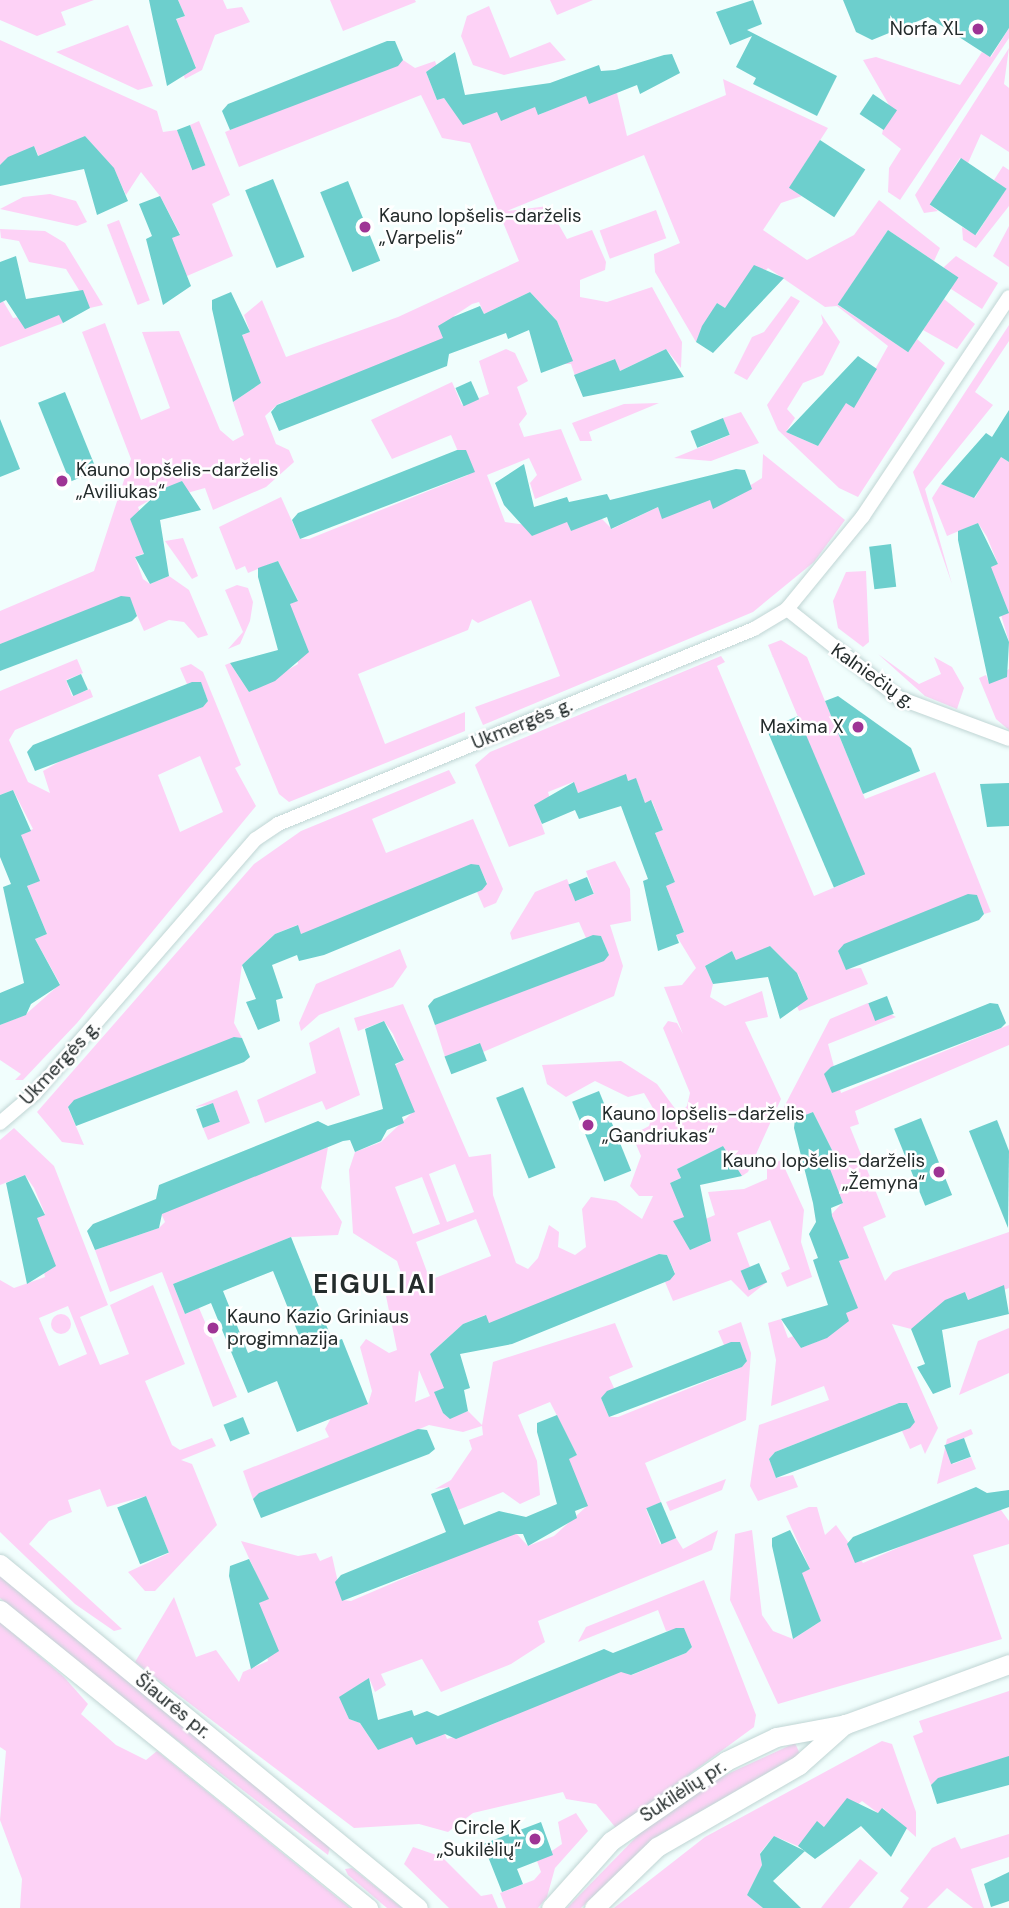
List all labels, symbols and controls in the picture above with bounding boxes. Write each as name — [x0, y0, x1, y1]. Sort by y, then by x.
place label: Norfa XL — [890, 18, 964, 40]
marker: Norfa XL — [970, 21, 986, 37]
place label: Kauno lopšelis-darželis „Varpelis“ — [379, 205, 582, 249]
marker: Kauno lopšelis-darželis „Varpelis“ — [357, 219, 373, 235]
place label: Kauno lopšelis-darželis „Aviliukas“ — [76, 459, 279, 503]
marker: Kauno lopšelis-darželis „Aviliukas“ — [54, 473, 70, 489]
street label: Kalniečių g. — [827, 639, 919, 713]
street label: Ukmergės g. — [468, 693, 576, 755]
place label: Maxima X — [760, 716, 844, 738]
marker: Maxima X — [850, 719, 866, 735]
street label: Ukmergės g. — [15, 1016, 105, 1110]
place label: Kauno lopšelis-darželis „Gandriukas“ — [602, 1103, 805, 1147]
marker: Kauno lopšelis-darželis „Gandriukas“ — [580, 1117, 596, 1133]
place label: Kauno lopšelis-darželis „Žemyna“ — [722, 1150, 925, 1194]
marker: Kauno lopšelis-darželis „Žemyna“ — [931, 1164, 947, 1180]
district label: EIGULIAI — [314, 1269, 436, 1301]
place label: Kauno Kazio Griniaus progimnazija — [227, 1306, 409, 1350]
marker: Kauno Kazio Griniaus progimnazija — [205, 1320, 221, 1336]
street label: Šiaurės pr. — [131, 1669, 215, 1743]
street label: Sukilėlių pr. — [636, 1755, 730, 1827]
place label: Circle K „Sukilėlių“ — [437, 1817, 521, 1861]
marker: Circle K „Sukilėlių“ — [527, 1831, 543, 1847]

